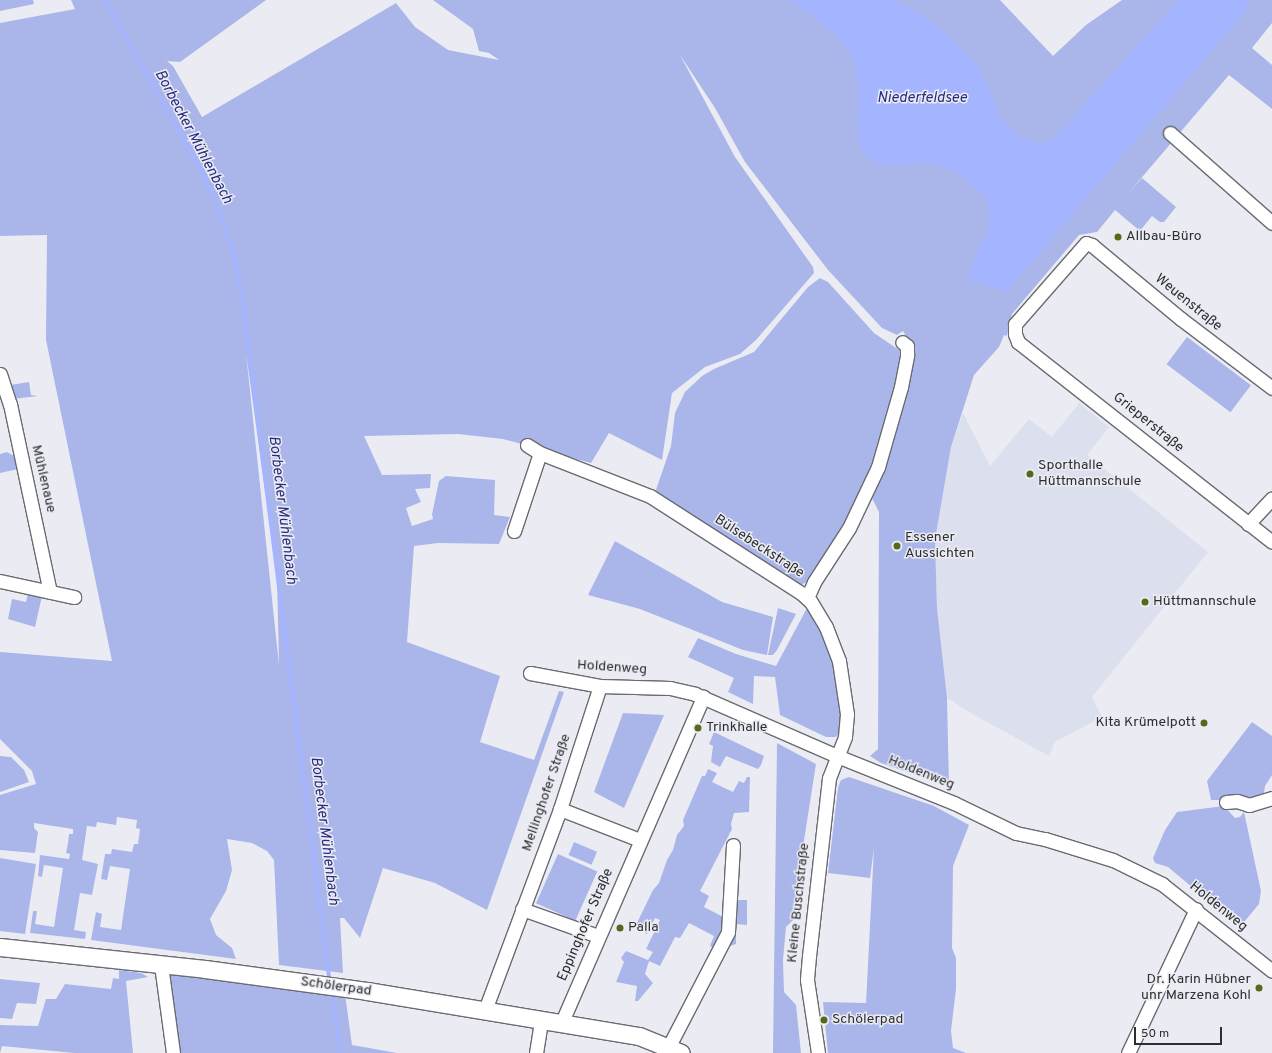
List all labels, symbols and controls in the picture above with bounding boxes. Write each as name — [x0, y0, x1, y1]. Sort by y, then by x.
water label: Borbecker Mühlenbach — [150, 67, 236, 207]
water label: Niederfeldsee — [877, 90, 967, 108]
place label: Allbau-Büro — [1126, 229, 1202, 245]
marker: Allbau-Büro — [1113, 232, 1123, 242]
street label: Weuenstraße — [1151, 271, 1225, 335]
street label: Grieperstraße — [1109, 389, 1187, 457]
water label: Borbecker Mühlenbach — [264, 435, 300, 585]
street label: Mühlenaue — [27, 443, 59, 515]
place label: Sporthalle Hüttmannschule — [1038, 458, 1141, 490]
marker: Sporthalle Hüttmannschule — [1025, 469, 1035, 479]
street label: Bülsebeckstraße — [711, 512, 807, 582]
place label: Essener Aussichten — [905, 530, 974, 562]
marker: Essener Aussichten — [892, 541, 902, 551]
place label: Hüttmannschule — [1153, 594, 1256, 610]
marker: Hüttmannschule — [1140, 597, 1150, 607]
street label: Holdenweg — [576, 657, 648, 679]
place label: Kita Krümelpott — [1095, 715, 1196, 731]
marker: Kita Krümelpott — [1199, 718, 1209, 728]
place label: Trinkhalle — [706, 720, 767, 736]
marker: Trinkhalle — [693, 723, 703, 733]
street label: Mellinghofer Straße — [519, 732, 575, 854]
street label: Holdenweg — [885, 752, 957, 794]
water label: Borbecker Mühlenbach — [306, 756, 342, 906]
street label: Kleine Buschstraße — [784, 842, 814, 964]
street label: Eppinghofer Straße — [555, 866, 617, 984]
street label: Holdenweg — [1185, 878, 1251, 936]
place label: Palla — [628, 920, 659, 936]
marker: Palla — [615, 923, 625, 933]
place label: Dr. Karin Hübner unr Marzena Kohl — [1141, 972, 1251, 1004]
street label: Schölerpad — [299, 974, 373, 1000]
marker: Dr. Karin Hübner unr Marzena Kohl — [1254, 983, 1264, 993]
place label: Schölerpad — [832, 1012, 903, 1028]
marker: Schölerpad — [819, 1015, 829, 1025]
scale bar — [1136, 1019, 1224, 1045]
text: 50 m — [1141, 1026, 1169, 1042]

